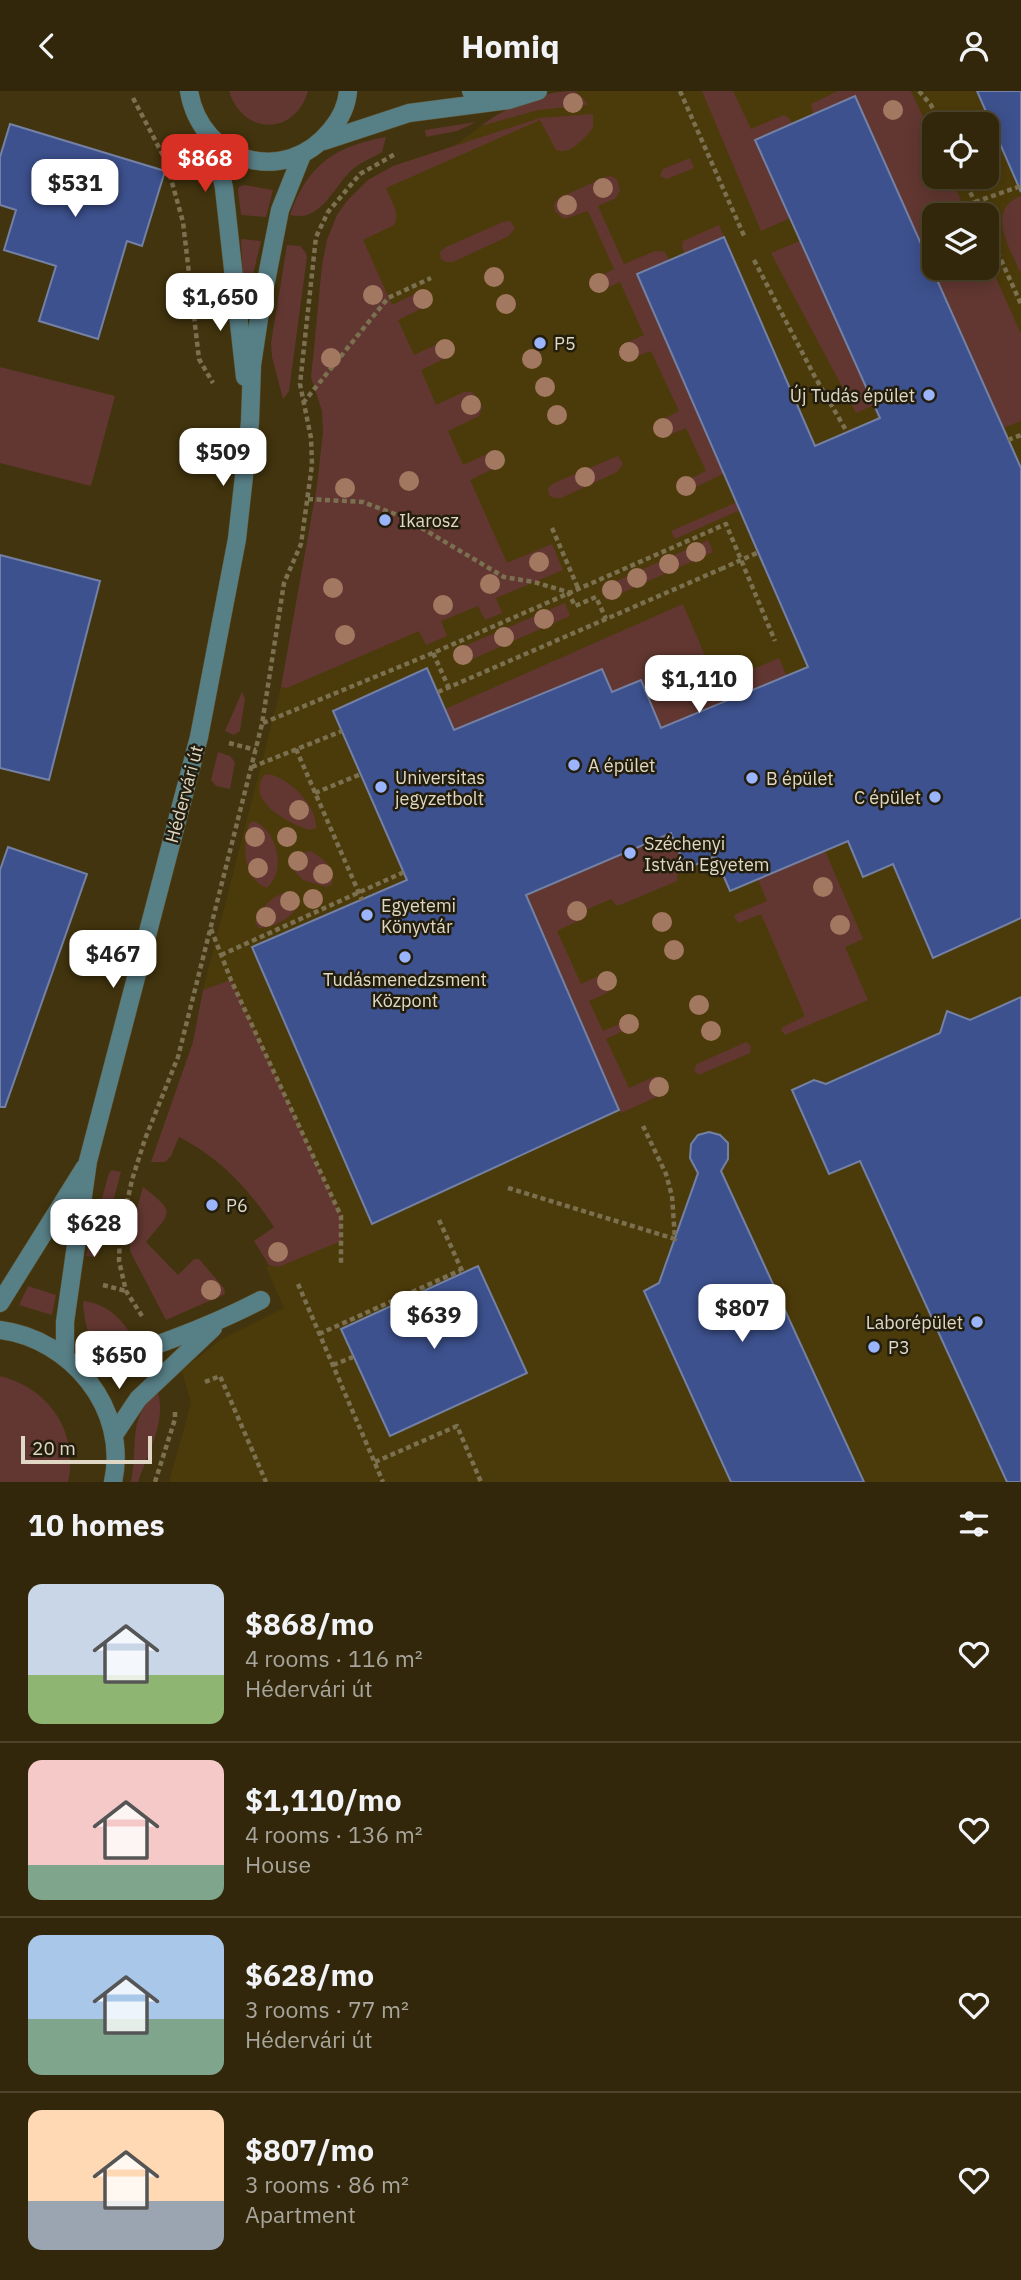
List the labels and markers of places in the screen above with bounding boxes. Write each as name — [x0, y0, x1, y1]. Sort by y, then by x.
pin: $868 — [164, 134, 246, 194]
pin: $531 — [34, 159, 116, 219]
pin: $1,650 — [163, 273, 277, 333]
place label: P5 — [554, 332, 576, 355]
marker: P5 — [532, 335, 548, 351]
place label: Új Tudás épület — [790, 384, 915, 407]
marker: Új Tudás épület — [921, 387, 937, 403]
pin: $509 — [182, 429, 264, 488]
place label: Ikarosz — [399, 509, 459, 532]
marker: Ikarosz — [377, 512, 393, 528]
pin: $1,110 — [642, 655, 756, 715]
place label: A épület — [588, 754, 655, 777]
marker: A épület — [566, 757, 582, 773]
place label: Universitas jegyzetbolt — [395, 766, 485, 810]
place label: B épület — [766, 767, 834, 790]
marker: B épület — [744, 770, 760, 786]
marker: Universitas jegyzetbolt — [373, 779, 389, 795]
place label: C épület — [854, 786, 921, 809]
marker: C épület — [927, 789, 943, 805]
place label: Széchenyi István Egyetem — [644, 832, 770, 876]
marker: Széchenyi István Egyetem — [622, 845, 638, 861]
place label: Egyetemi Könyvtár — [381, 894, 456, 938]
marker: Egyetemi Könyvtár — [359, 907, 375, 923]
pin: $467 — [72, 930, 154, 990]
marker: Tudásmenedzsment Központ — [397, 949, 413, 965]
place label: Tudásmenedzsment Központ — [323, 968, 487, 1012]
place label: P6 — [226, 1194, 248, 1217]
marker: P6 — [204, 1197, 220, 1213]
pin: $628 — [53, 1199, 135, 1259]
pin: $807 — [701, 1285, 783, 1344]
pin: $639 — [393, 1291, 475, 1351]
place label: Laborépület — [866, 1311, 963, 1334]
marker: Laborépület — [969, 1314, 985, 1330]
pin: $650 — [78, 1331, 160, 1391]
place label: P3 — [888, 1336, 910, 1359]
marker: P3 — [866, 1339, 882, 1355]

